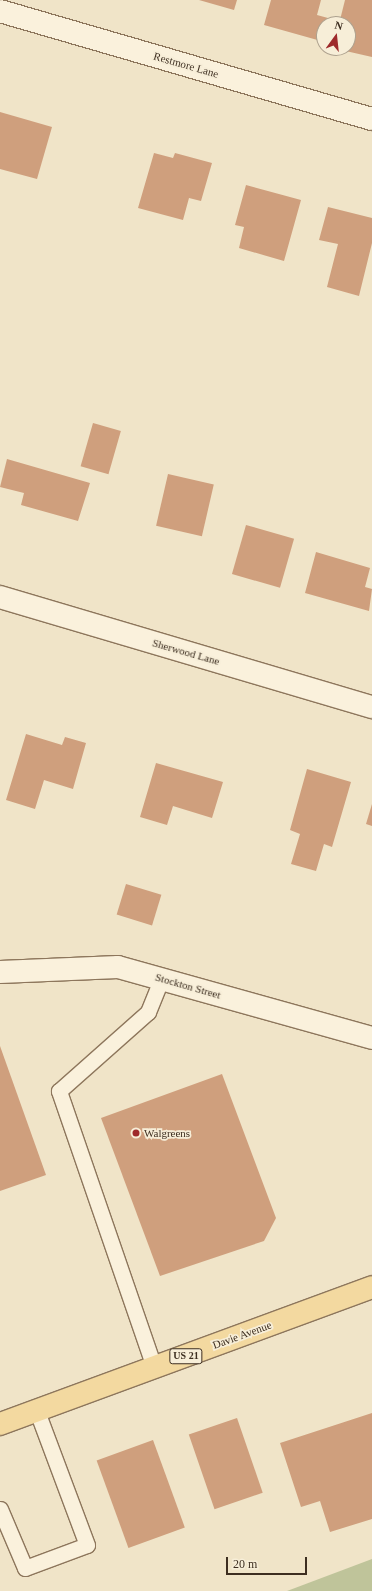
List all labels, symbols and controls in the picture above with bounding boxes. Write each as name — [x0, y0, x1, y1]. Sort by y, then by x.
north arrow — [316, 16, 356, 56]
text: N — [333, 19, 344, 32]
street label: Restmore Lane — [152, 49, 220, 81]
street label: Sherwood Lane — [151, 636, 221, 668]
street label: Stockton Street — [154, 970, 222, 1002]
place label: Walgreens — [144, 1126, 190, 1140]
marker: Walgreens — [131, 1128, 141, 1138]
street label: Davie Avenue — [210, 1318, 274, 1352]
road number: US 21 — [169, 1348, 203, 1364]
scale bar — [228, 1549, 309, 1575]
text: 20 m — [233, 1557, 257, 1571]

